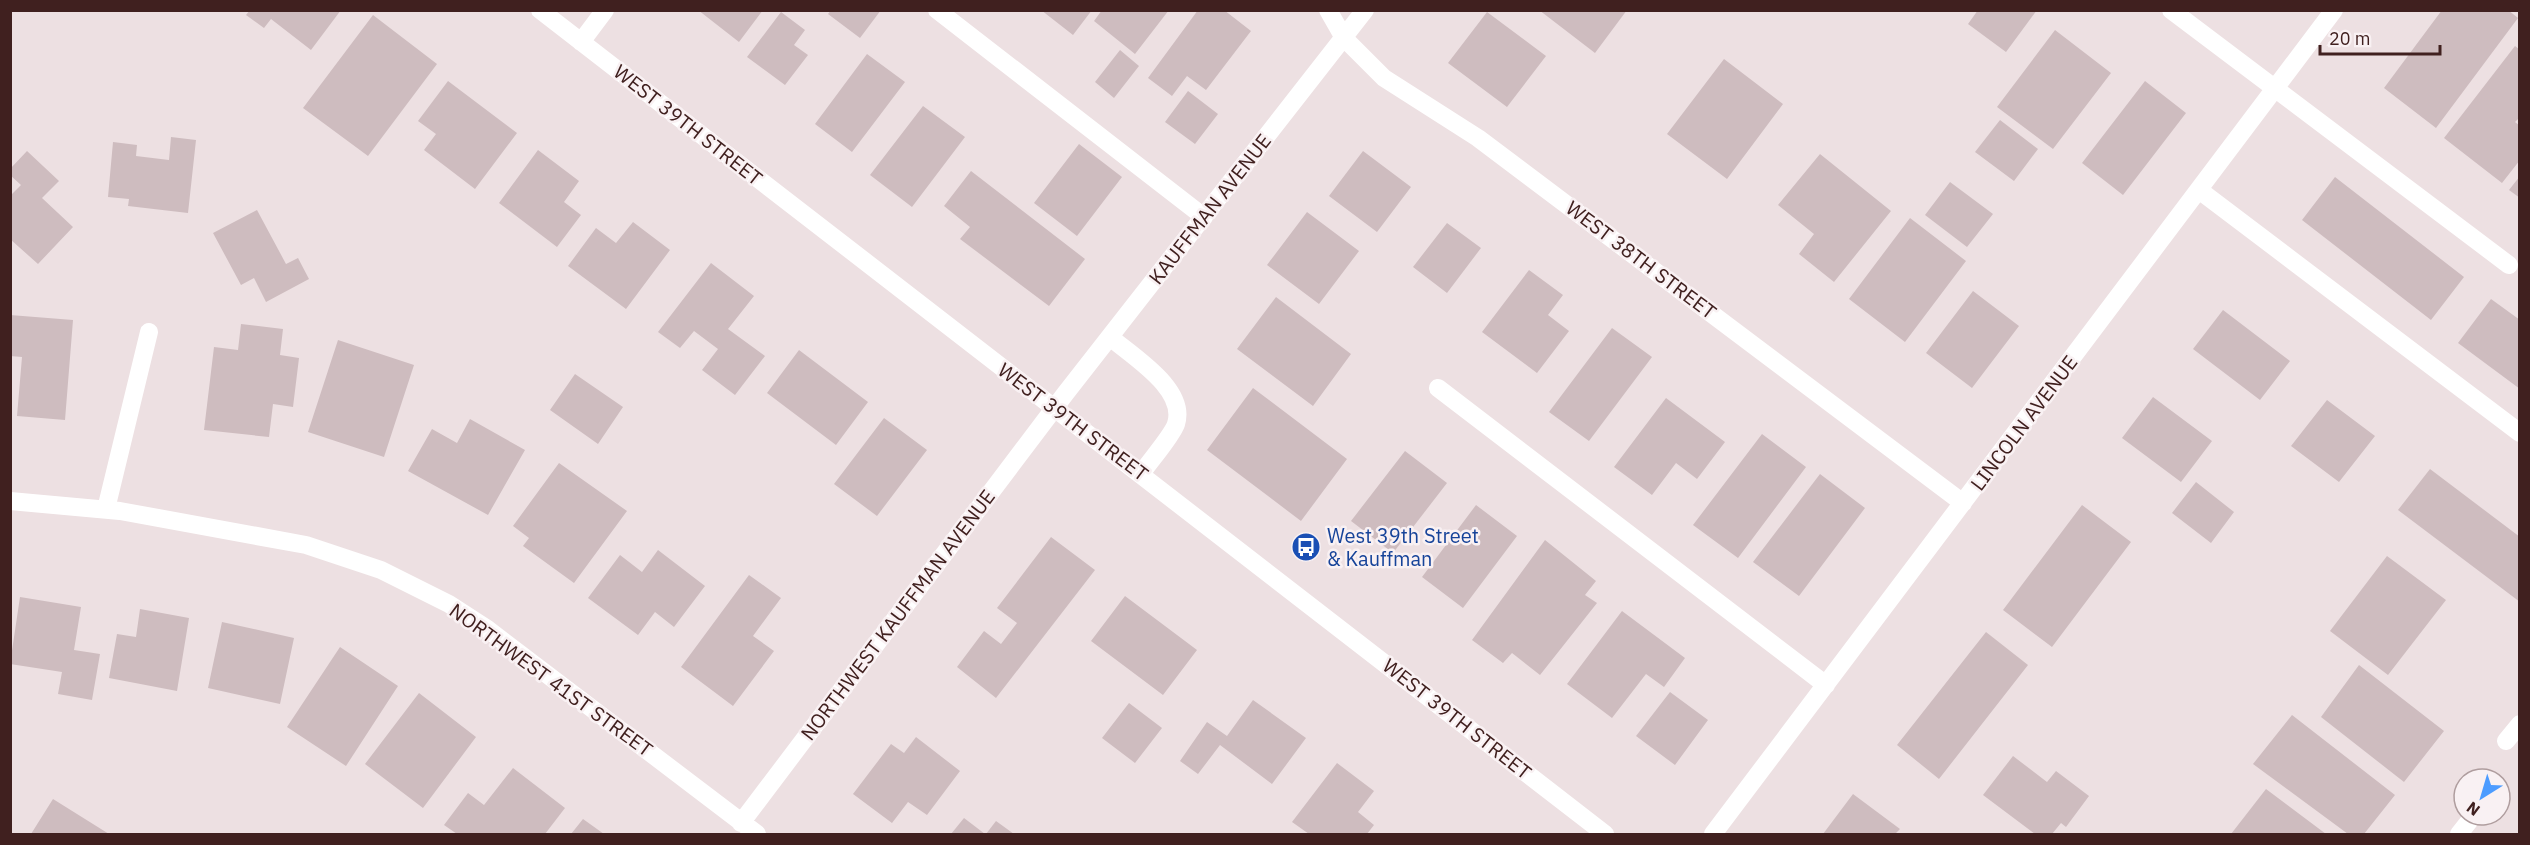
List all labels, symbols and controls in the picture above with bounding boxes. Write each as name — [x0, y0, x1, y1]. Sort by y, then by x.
scale bar — [2320, 18, 2440, 56]
text: 20 m — [2329, 27, 2371, 50]
street label: WEST 39TH STREET — [608, 58, 768, 191]
street label: KAUFFMAN AVENUE — [1142, 128, 1277, 290]
street label: WEST 38TH STREET — [1561, 194, 1722, 325]
street label: LINCOLN AVENUE — [1964, 350, 2083, 496]
street label: WEST 39TH STREET — [993, 356, 1154, 487]
street label: NORTHWEST KAUFFMAN AVENUE — [794, 484, 1001, 746]
place label: West 39th Street & Kauffman — [1327, 522, 1479, 572]
bus stop icon: West 39th Street & Kauffman — [1290, 531, 1322, 563]
street label: NORTHWEST 41ST STREET — [444, 597, 658, 763]
street label: WEST 39TH STREET — [1377, 652, 1537, 785]
north arrow — [2452, 767, 2512, 827]
text: N — [2462, 798, 2484, 820]

